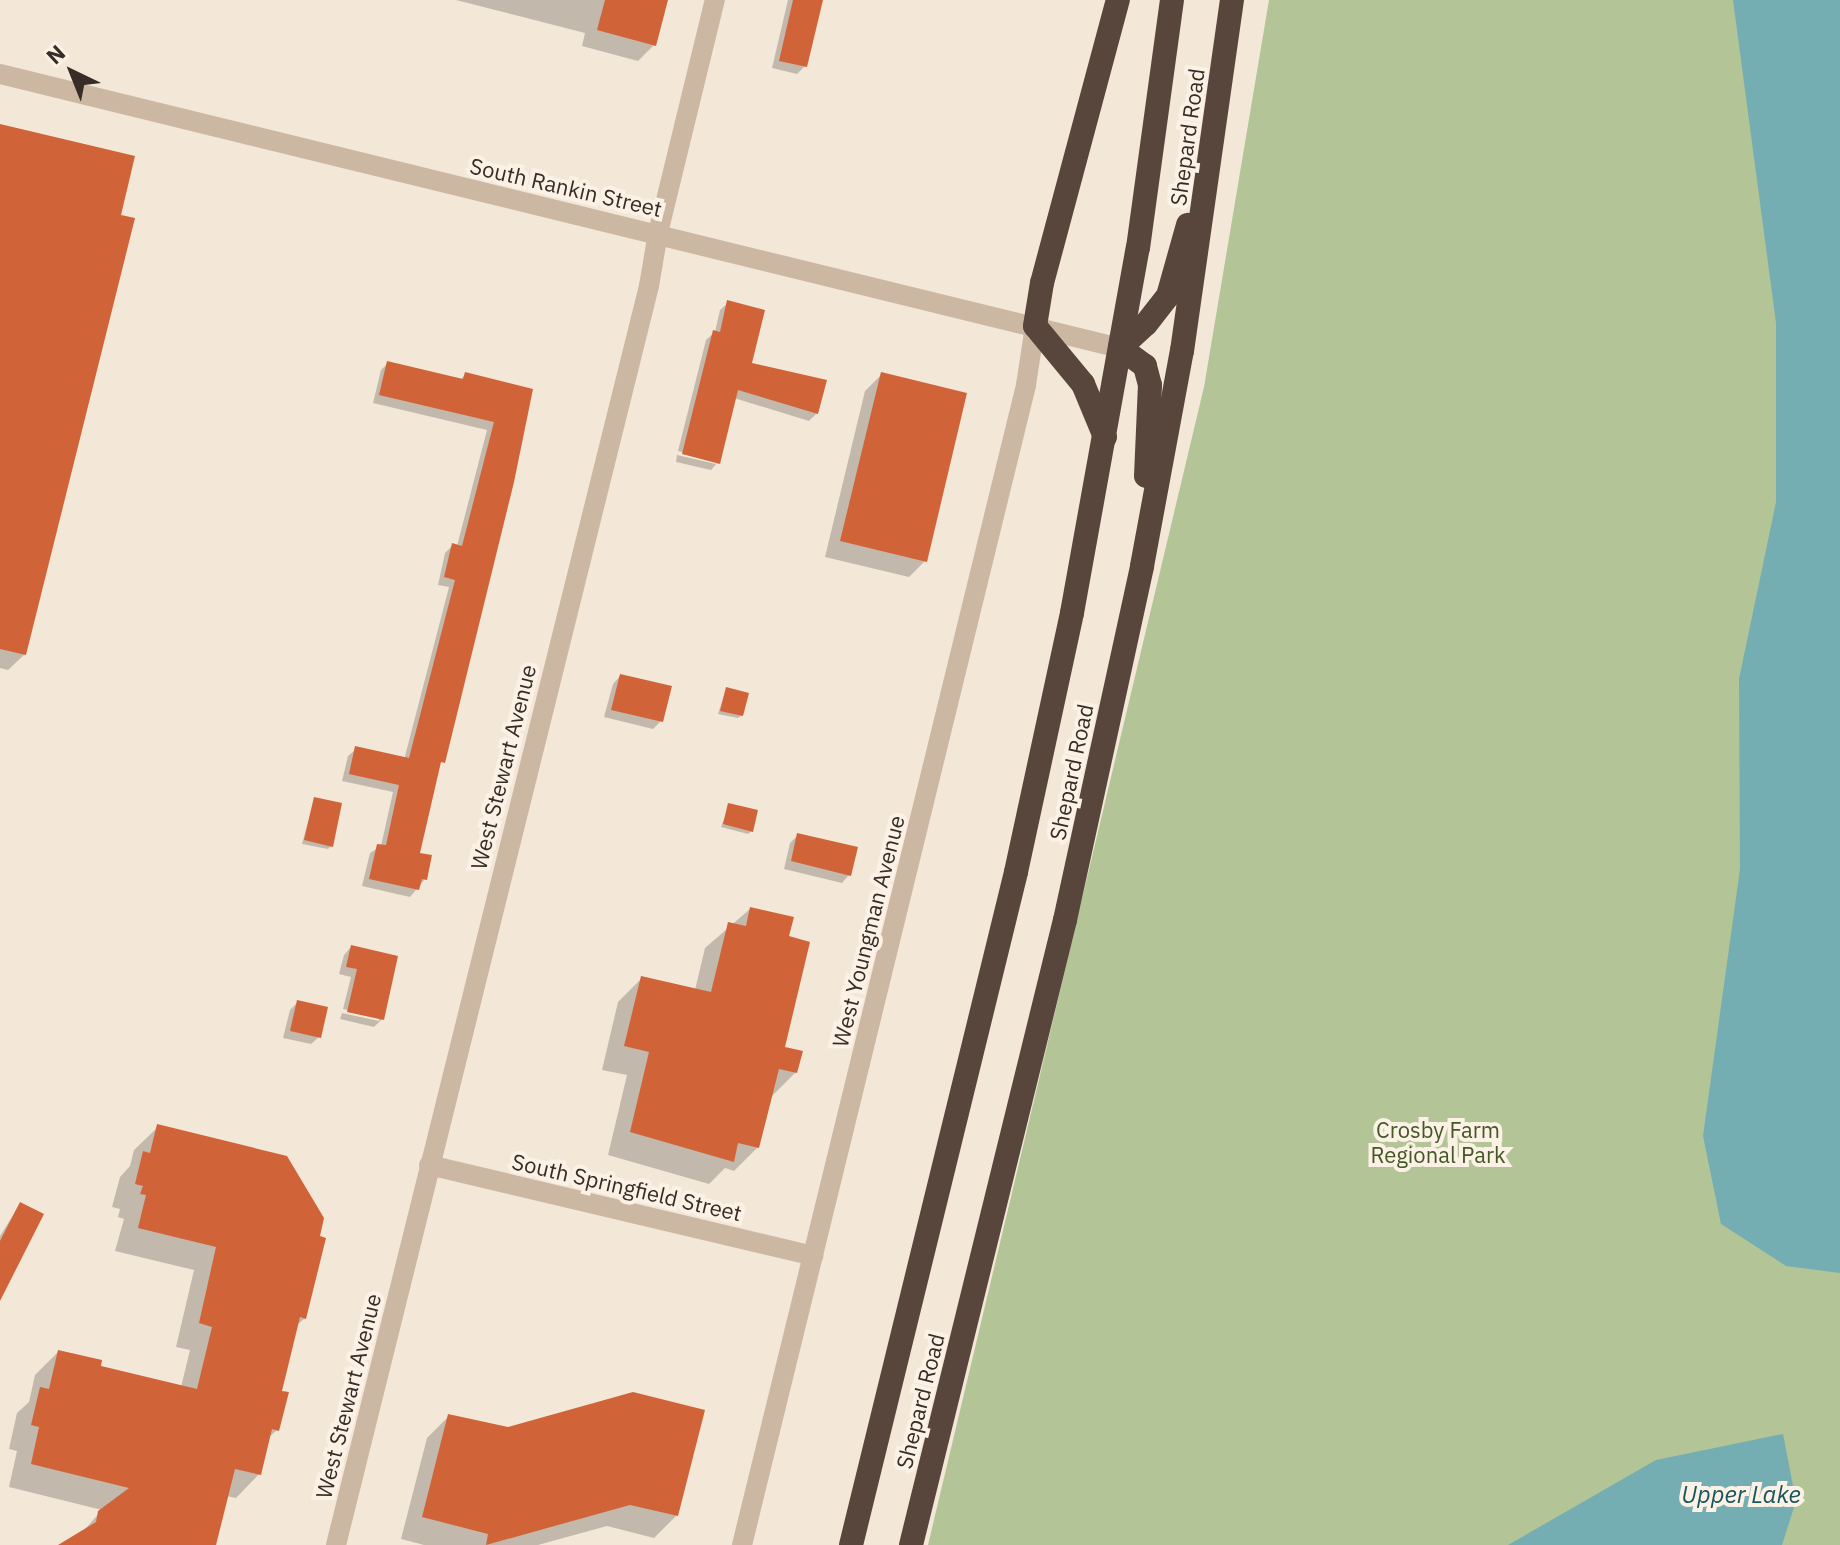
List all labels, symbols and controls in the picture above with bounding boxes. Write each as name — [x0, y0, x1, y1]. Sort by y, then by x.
north arrow — [32, 32, 112, 112]
text: N — [40, 38, 71, 70]
street label: Shepard Road — [1164, 67, 1210, 207]
street label: South Rankin Street — [467, 152, 665, 222]
street label: West Stewart Avenue — [465, 662, 541, 872]
street label: Shepard Road — [1044, 702, 1098, 842]
street label: West Youngman Avenue — [826, 812, 910, 1050]
park label: Crosby Farm Regional Park — [1370, 1116, 1506, 1168]
street label: South Springfield Street — [510, 1148, 744, 1226]
street label: West Stewart Avenue — [310, 1291, 386, 1501]
street label: Shepard Road — [890, 1331, 950, 1471]
water label: Upper Lake — [1681, 1481, 1801, 1509]

